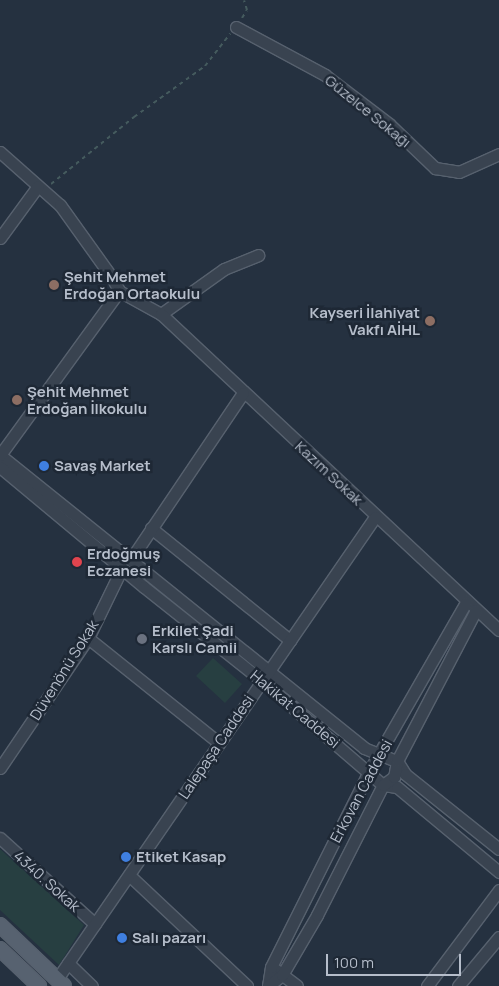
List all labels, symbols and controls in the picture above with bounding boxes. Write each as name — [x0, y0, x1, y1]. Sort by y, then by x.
street label: Güzelce Sokağı — [321, 71, 415, 151]
place label: Şehit Mehmet Erdoğan Ortaokulu — [64, 267, 200, 302]
marker: Şehit Mehmet Erdoğan Ortaokulu — [48, 279, 60, 291]
place label: Kayseri İlahiyat Vakfı AİHL — [309, 303, 420, 338]
marker: Kayseri İlahiyat Vakfı AİHL — [424, 315, 436, 327]
place label: Şehit Mehmet Erdoğan İlkokulu — [27, 382, 147, 417]
marker: Şehit Mehmet Erdoğan İlkokulu — [11, 394, 23, 406]
street label: Kazım Sokak — [292, 437, 366, 509]
place label: Savaş Market — [54, 457, 151, 475]
marker: Savaş Market — [38, 460, 50, 472]
place label: Erdoğmuş Eczanesi — [87, 544, 160, 579]
marker: Erdoğmuş Eczanesi — [71, 556, 83, 568]
street label: Düvenönü Sokak — [26, 617, 102, 723]
place label: Erkilet Şadi Karslı Camii — [152, 621, 237, 656]
marker: Erkilet Şadi Karslı Camii — [136, 633, 148, 645]
street label: Hakikat Caddesi — [247, 666, 343, 752]
street label: Lalepaşa Caddesi — [175, 692, 257, 802]
street label: Erkovan Caddesi — [326, 736, 396, 846]
street label: 4340. Sokak — [10, 846, 84, 916]
place label: Etiket Kasap — [136, 848, 226, 866]
marker: Etiket Kasap — [120, 851, 132, 863]
place label: Salı pazarı — [132, 929, 206, 947]
marker: Salı pazarı — [116, 932, 128, 944]
scale bar — [329, 944, 464, 976]
text: 100 m — [334, 952, 374, 973]

